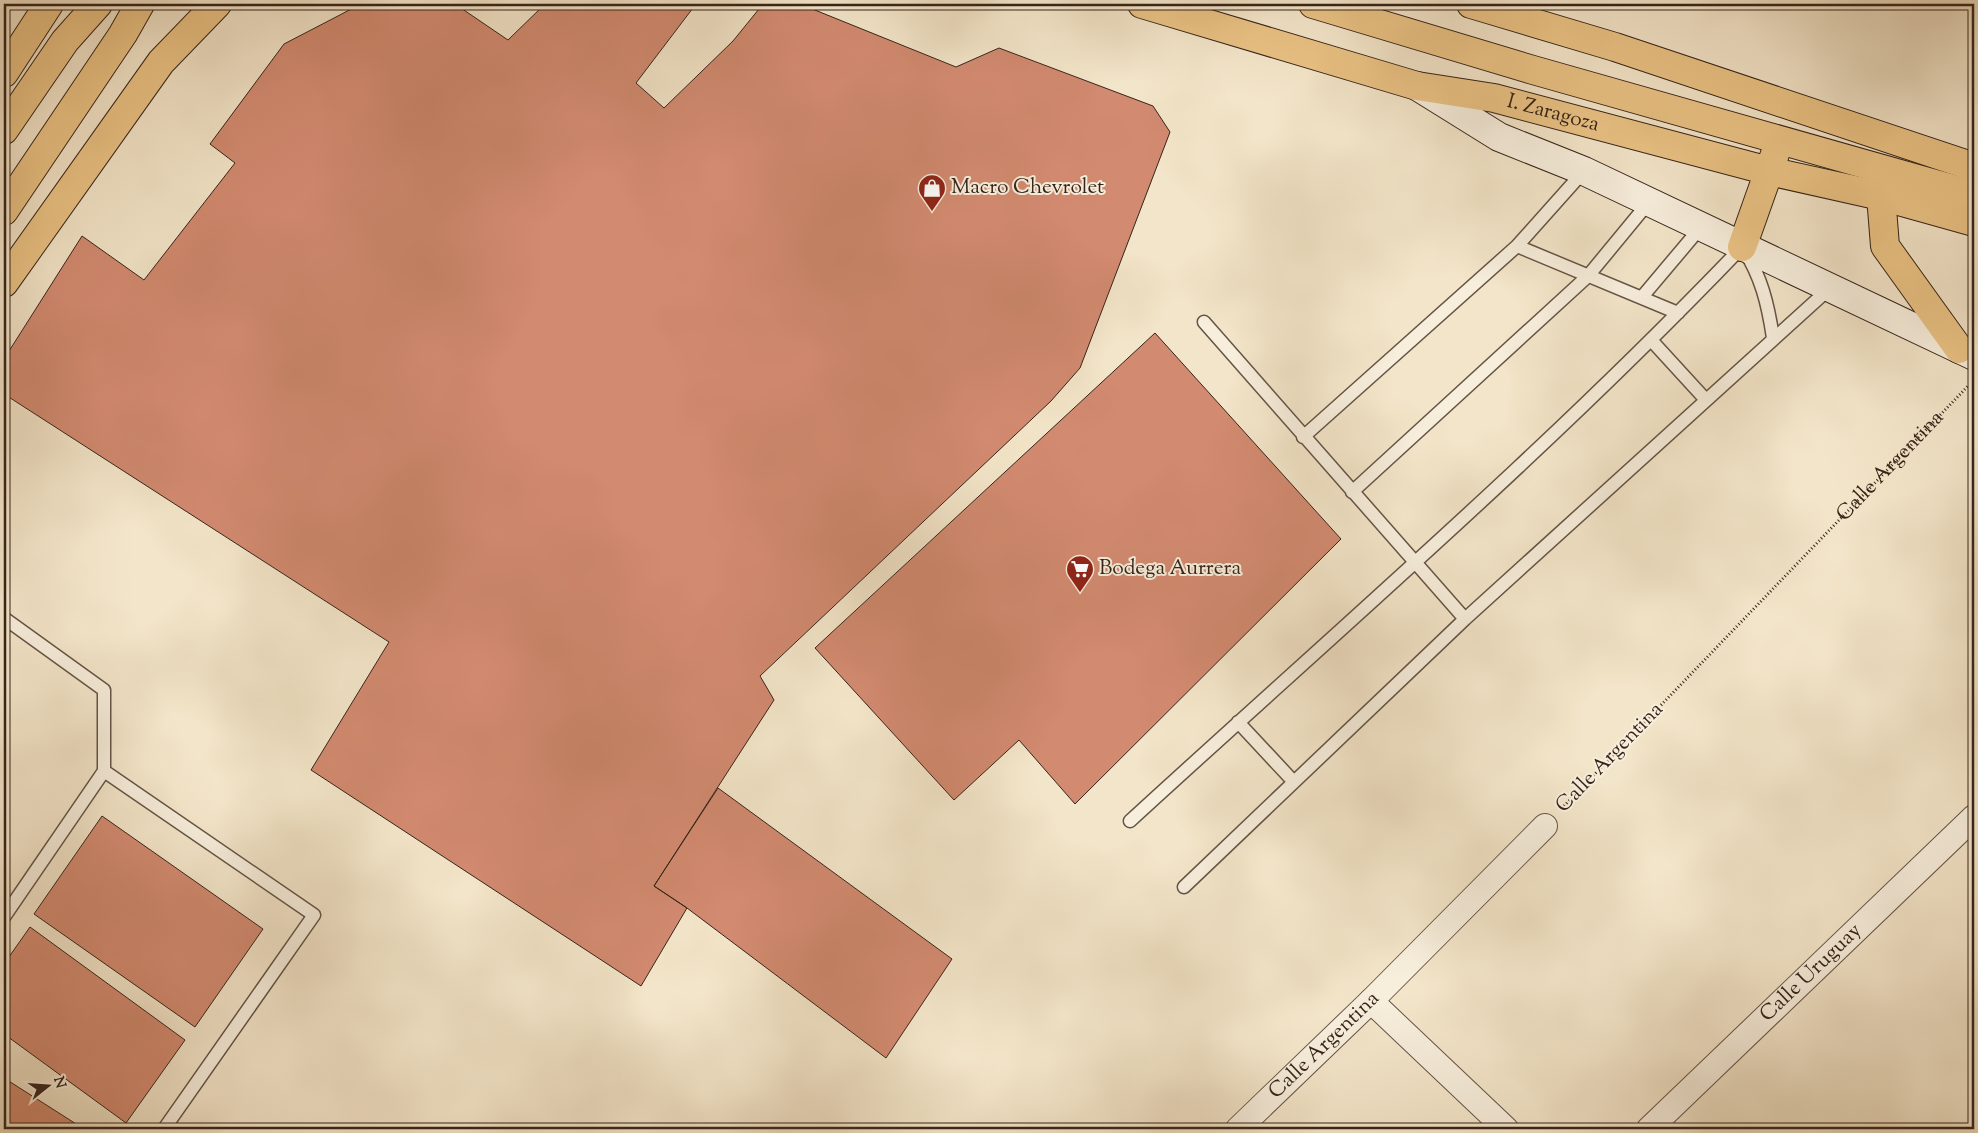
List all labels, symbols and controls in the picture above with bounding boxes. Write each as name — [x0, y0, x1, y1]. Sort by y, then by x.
street label: I. Zaragoza — [1504, 87, 1603, 140]
shop icon: Macro Chevrolet — [917, 173, 947, 212]
place label: Macro Chevrolet — [951, 173, 1104, 203]
street label: Calle Argentina — [1830, 404, 1951, 529]
supermarket icon: Bodega Aurrera — [1065, 554, 1095, 593]
place label: Bodega Aurrera — [1099, 554, 1241, 584]
street label: Calle Argentina — [1549, 696, 1671, 820]
street label: Calle Uruguay — [1754, 916, 1869, 1030]
street label: Calle Argentina — [1262, 985, 1387, 1107]
north arrow — [22, 1060, 72, 1110]
text: N — [47, 1075, 70, 1091]

